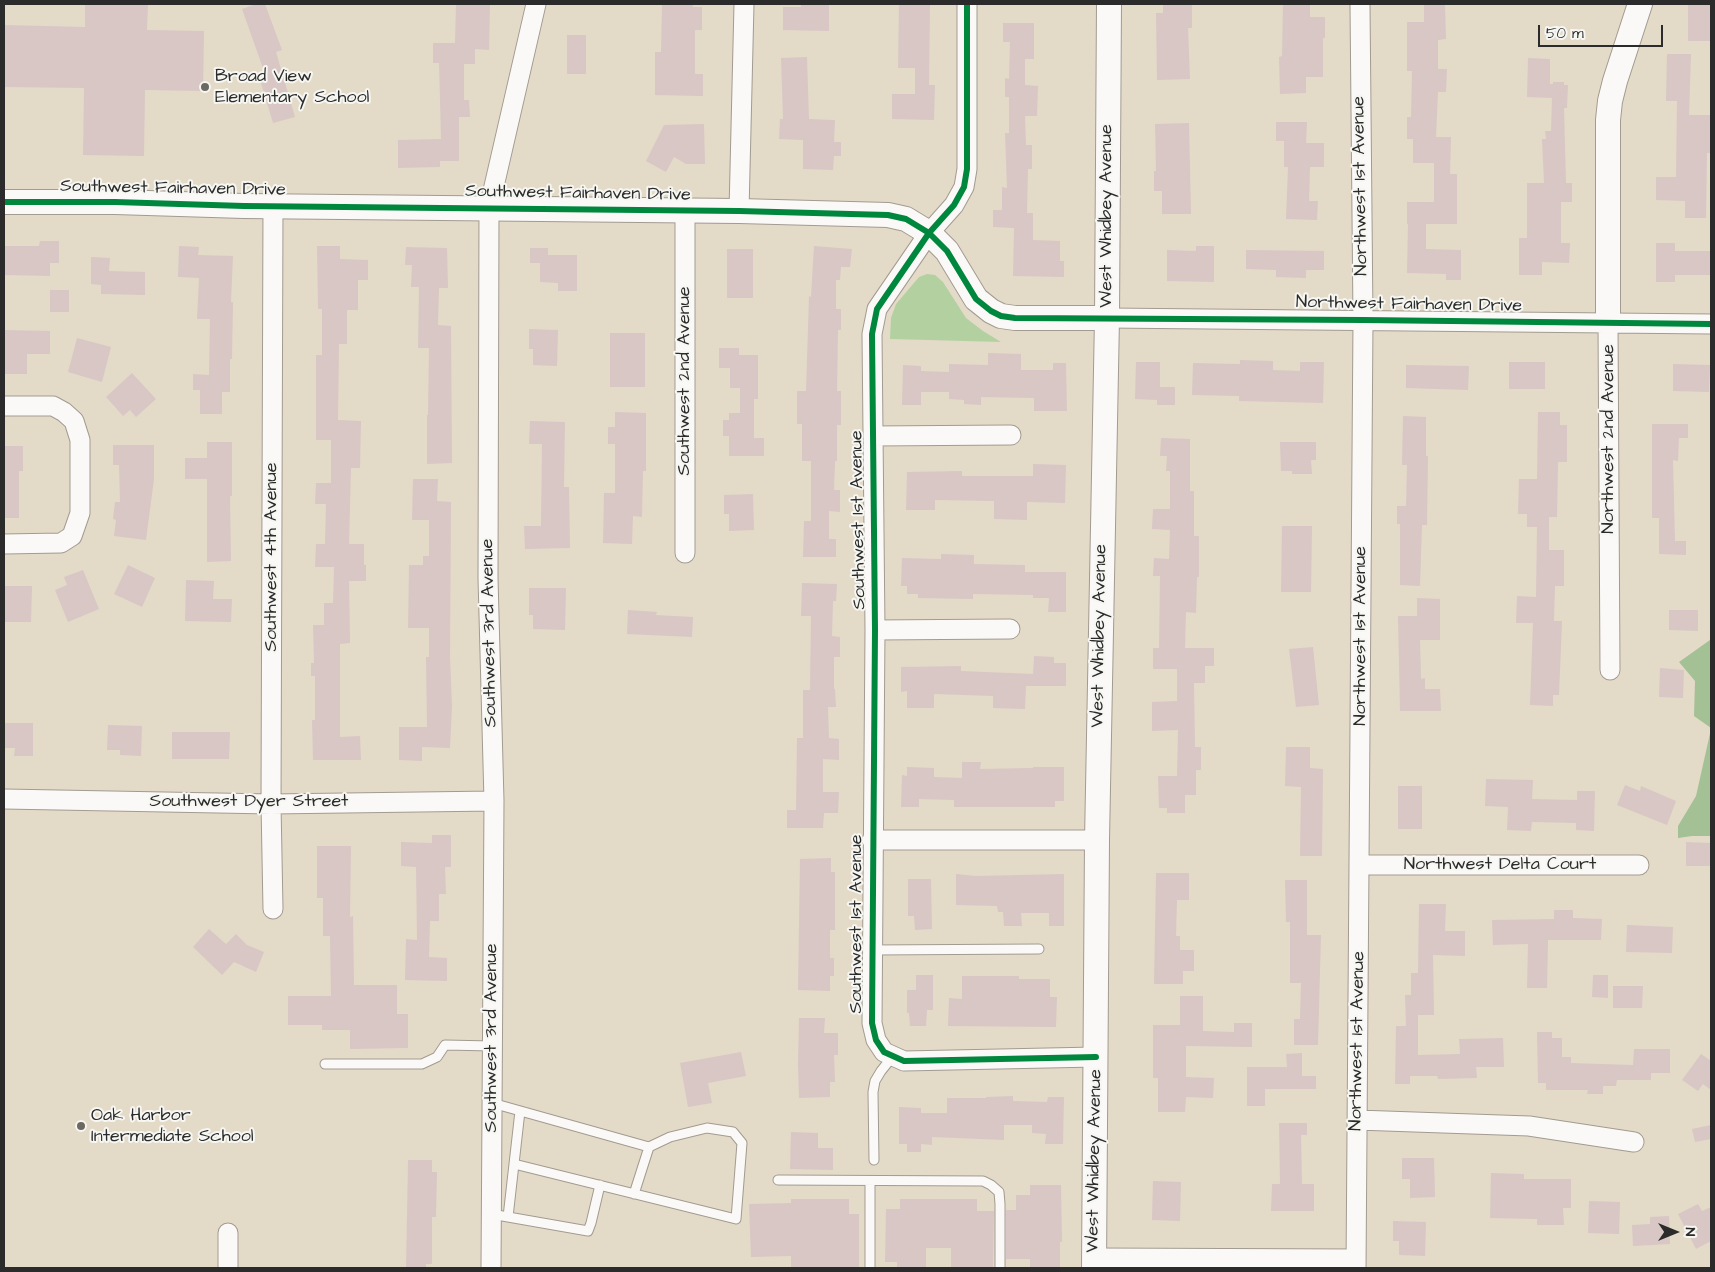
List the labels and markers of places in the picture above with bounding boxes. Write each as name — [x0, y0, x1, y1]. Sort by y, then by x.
place label: Broad View Elementary School — [215, 66, 369, 108]
marker: Broad View Elementary School — [199, 81, 211, 93]
place label: Oak Harbor Intermediate School — [91, 1105, 254, 1148]
marker: Oak Harbor Intermediate School — [75, 1120, 87, 1132]

